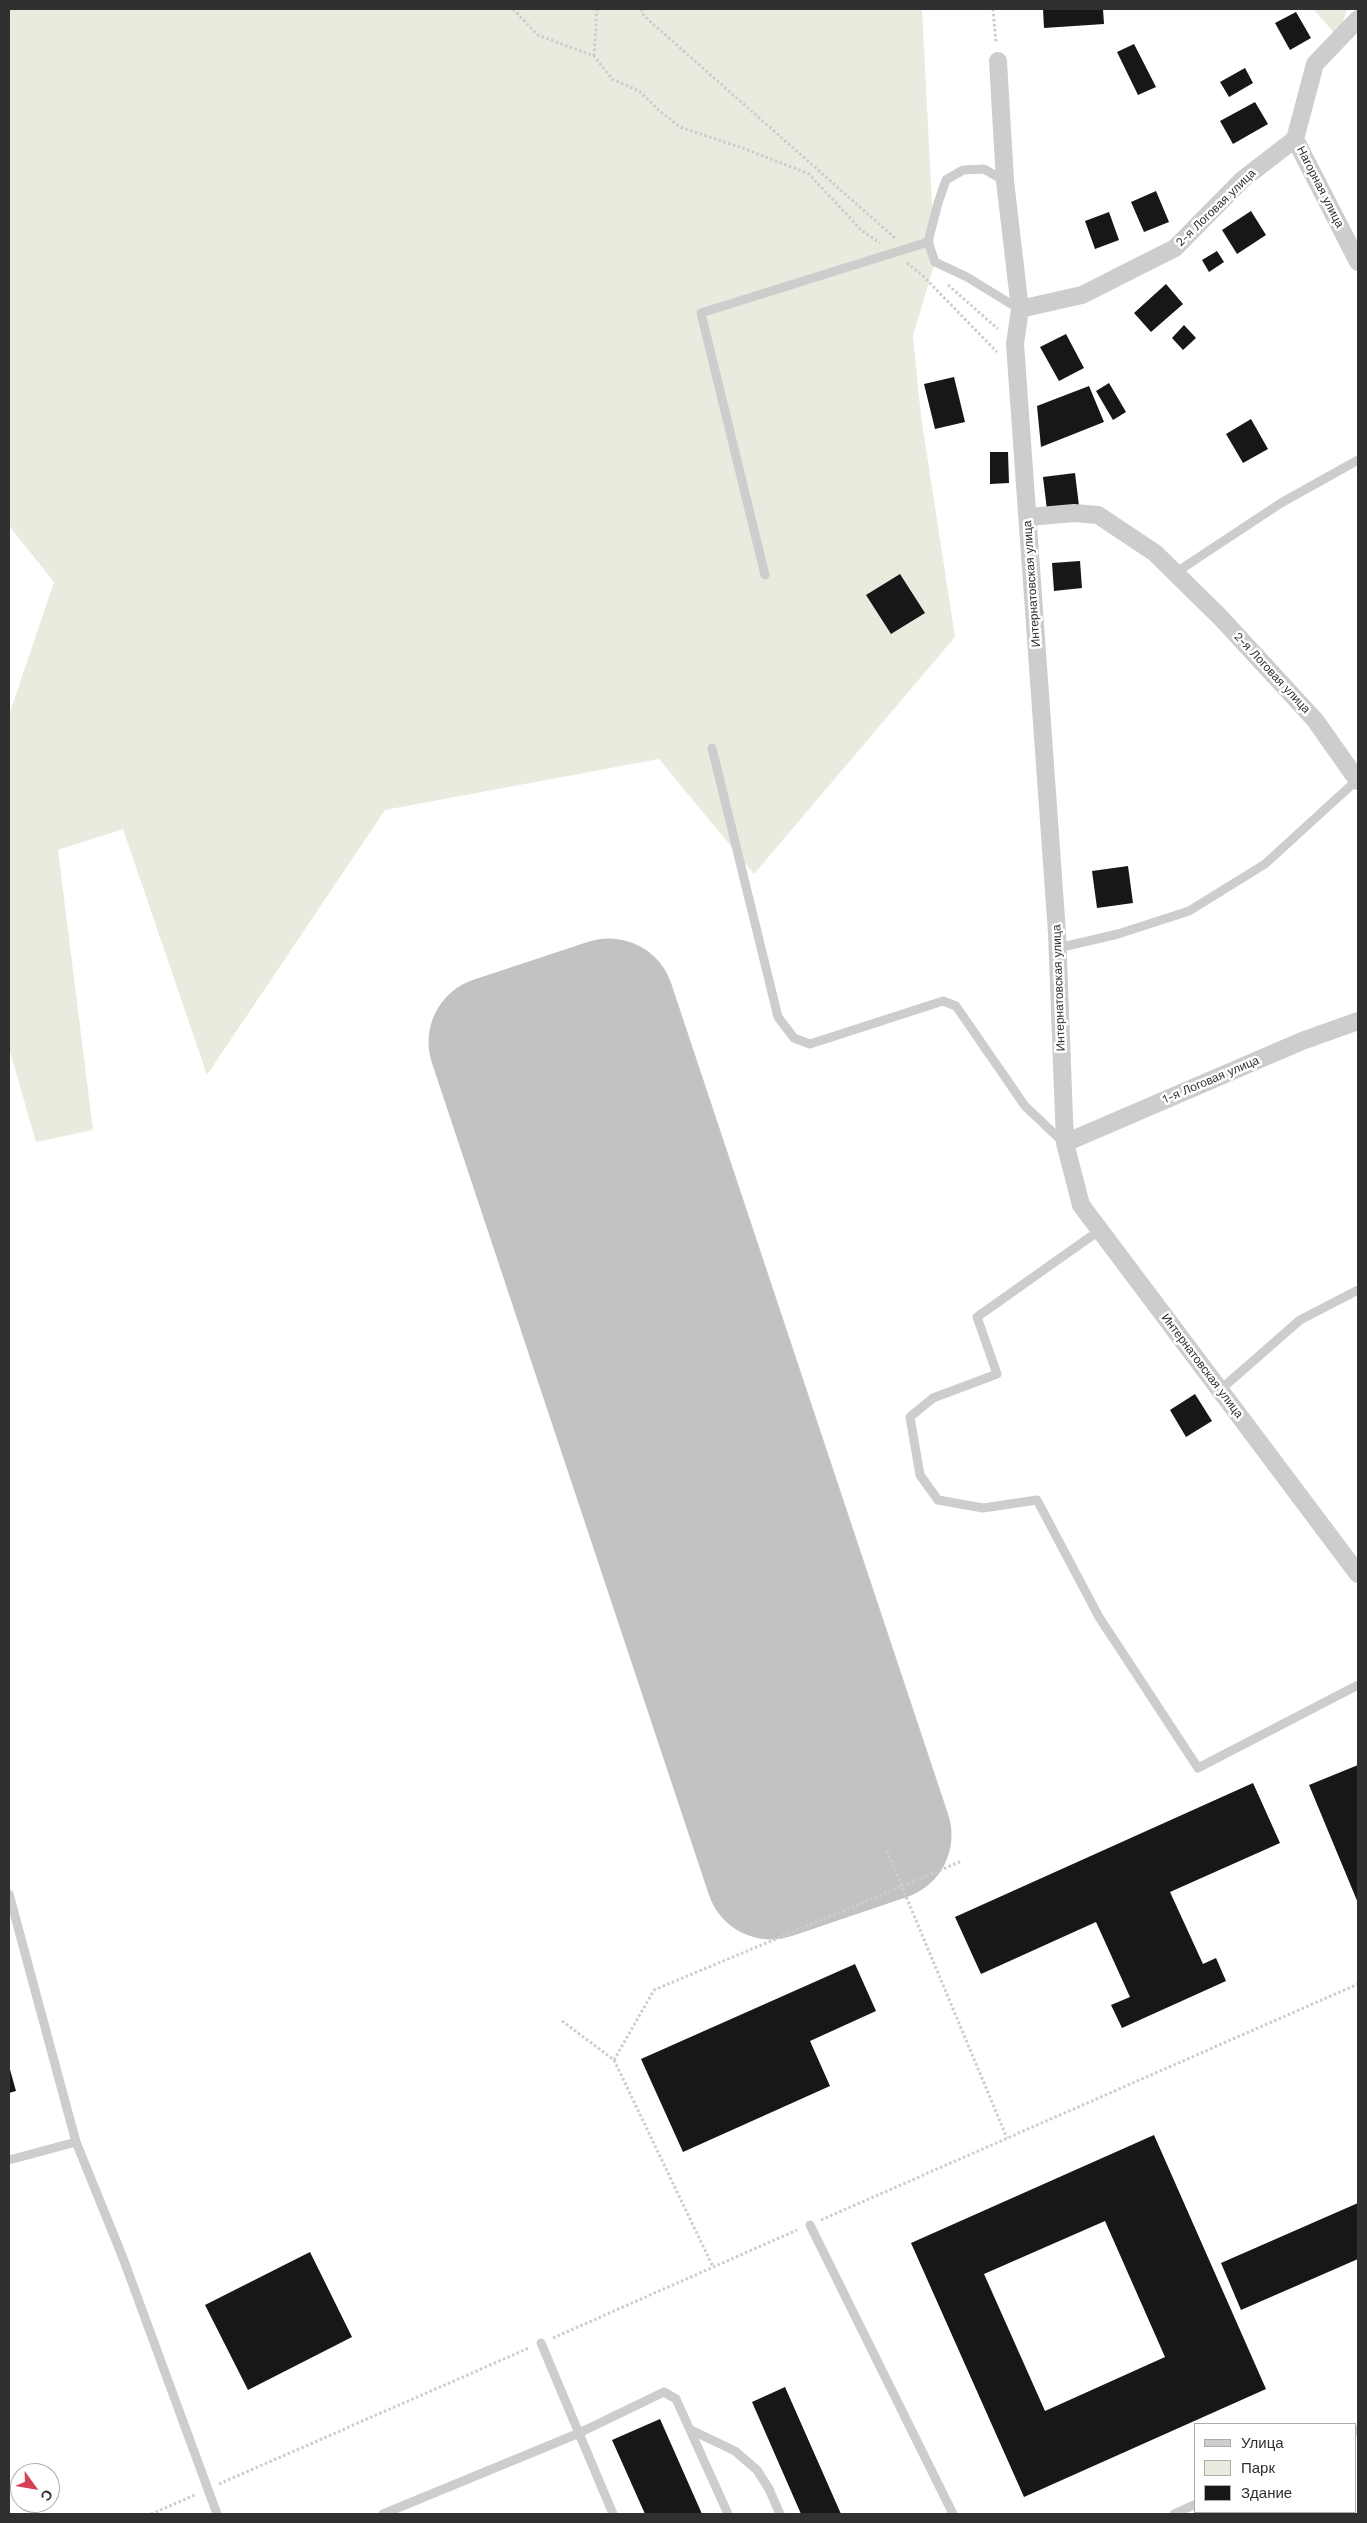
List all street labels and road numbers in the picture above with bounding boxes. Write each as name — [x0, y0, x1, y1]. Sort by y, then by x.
street label: Нагорная улица — [1293, 144, 1347, 230]
street label: 2-я Логовая улица — [1173, 166, 1259, 250]
street label: Интернатовская улица — [1020, 520, 1044, 648]
street label: 2-я Логовая улица — [1231, 630, 1313, 716]
street label: Интернатовская улица — [1050, 924, 1068, 1052]
street label: 1-я Логовая улица — [1161, 1053, 1261, 1107]
street label: Интернатовская улица — [1158, 1311, 1246, 1421]

